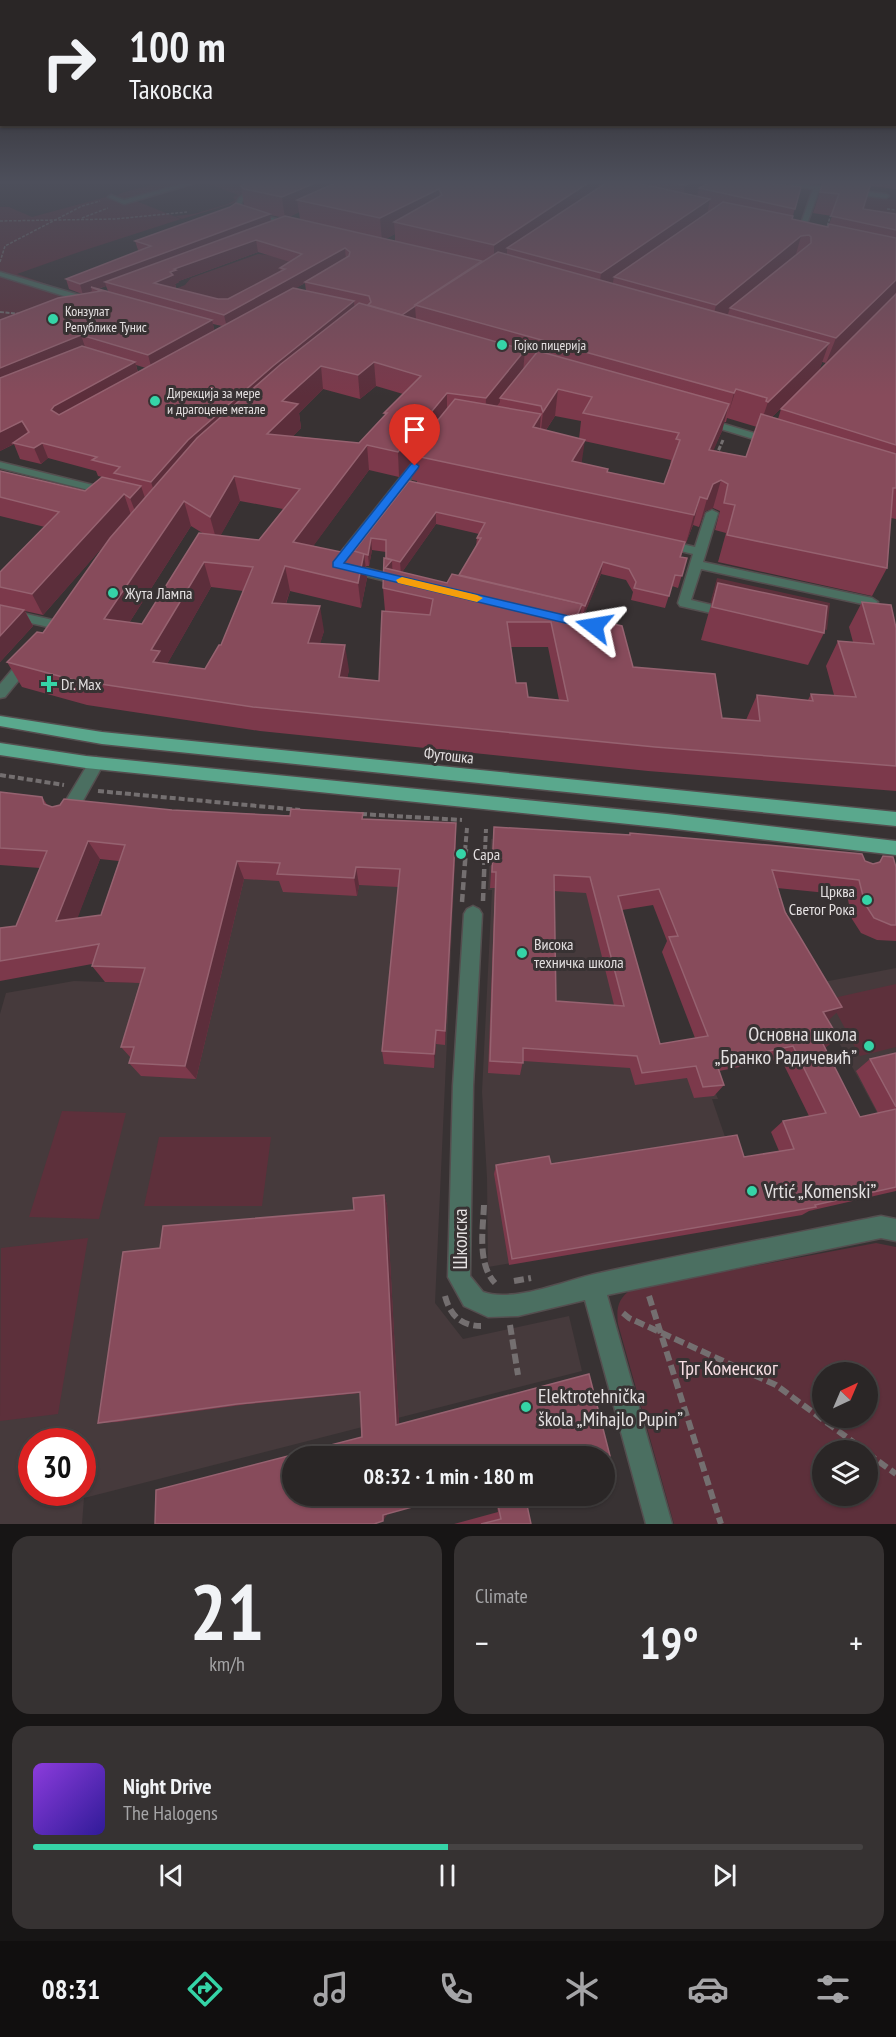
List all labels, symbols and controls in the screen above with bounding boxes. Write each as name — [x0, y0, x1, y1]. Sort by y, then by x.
text: 100 m — [129, 19, 226, 74]
icon: right — [30, 24, 108, 102]
text: Таковска — [129, 72, 213, 106]
place label: Конзулат Републике Тунис — [65, 302, 147, 336]
marker: Конзулат Републике Тунис — [46, 312, 60, 326]
place label: Гојко пицерија — [514, 336, 586, 354]
marker: Гојко пицерија — [495, 338, 509, 352]
place label: Дирекција за мере и драгоцене метале — [167, 384, 266, 418]
marker: Дирекција за мере и драгоцене метале — [148, 394, 162, 408]
pin — [389, 404, 440, 466]
icon: arrive — [398, 413, 431, 446]
place label: Жута Лампа — [124, 583, 192, 603]
marker: Жута Лампа — [106, 586, 120, 600]
position arrow — [562, 594, 626, 658]
place label: Dr. Max — [61, 674, 102, 694]
marker: Dr. Max — [42, 677, 56, 691]
street label: Футошка — [423, 742, 475, 768]
place label: Сара — [473, 844, 500, 864]
marker: Сара — [454, 847, 468, 861]
place label: Црква Светог Рока — [789, 881, 855, 919]
marker: Црква Светог Рока — [860, 893, 874, 907]
place label: Висока техничка школа — [534, 934, 624, 972]
marker: Висока техничка школа — [515, 946, 529, 960]
place label: Основна школа „Бранко Радичевић” — [715, 1021, 857, 1070]
marker: Основна школа „Бранко Радичевић” — [862, 1039, 876, 1053]
place label: Vrtić „Komenski” — [763, 1178, 876, 1204]
marker: Vrtić „Komenski” — [745, 1184, 759, 1198]
street label: Школска — [447, 1208, 473, 1270]
park label: Трг Коменског — [678, 1355, 778, 1381]
north arrow — [812, 1362, 878, 1428]
map controls — [812, 1362, 878, 1506]
place label: Elektrotehnička škola „Mihajlo Pupin” — [538, 1383, 683, 1432]
marker: Elektrotehnička škola „Mihajlo Pupin” — [519, 1400, 533, 1414]
speed limit sign: 30 — [18, 1428, 96, 1506]
button: layers — [812, 1440, 878, 1506]
text: 08:32 · 1 min · 180 m — [363, 1462, 534, 1490]
text: 21 — [190, 1561, 264, 1662]
text: Climate — [475, 1583, 528, 1609]
text: 19° — [639, 1613, 699, 1671]
text: − — [475, 1621, 489, 1664]
text: + — [849, 1621, 863, 1664]
text: km/h — [209, 1651, 245, 1677]
text: Night Drive — [123, 1772, 212, 1800]
text: The Halogens — [123, 1800, 218, 1826]
icon: previous — [155, 1859, 188, 1892]
icon: pause — [431, 1859, 464, 1892]
icon: next — [708, 1859, 741, 1892]
icon: directions — [184, 1968, 226, 2010]
icon: music — [310, 1968, 352, 2010]
icon: phone — [435, 1968, 477, 2010]
icon: climate — [561, 1968, 603, 2010]
icon: car — [687, 1968, 729, 2010]
icon: filters — [812, 1968, 854, 2010]
text: 08:31 — [42, 1972, 100, 2006]

